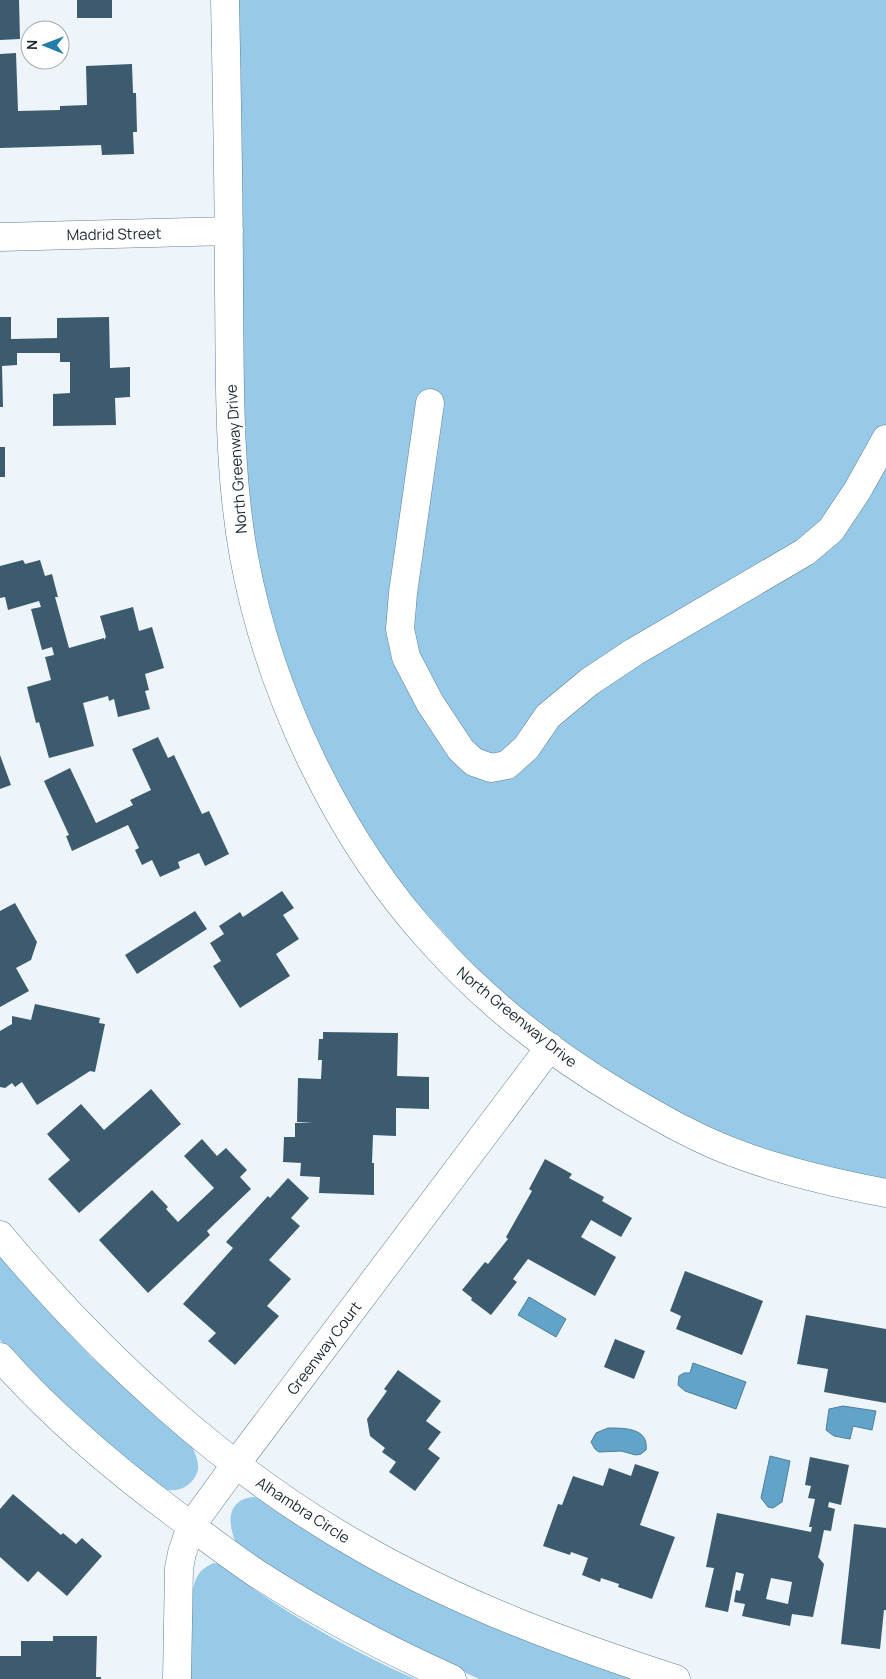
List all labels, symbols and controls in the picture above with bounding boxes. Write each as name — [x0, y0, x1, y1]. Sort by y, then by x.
north arrow — [20, 20, 70, 70]
text: N — [22, 40, 41, 50]
street label: Madrid Street — [66, 223, 162, 245]
street label: North Greenway Drive — [220, 384, 252, 534]
street label: North Greenway Drive — [452, 962, 582, 1072]
street label: Greenway Court — [282, 1297, 366, 1399]
street label: Alhambra Circle — [252, 1472, 354, 1548]

